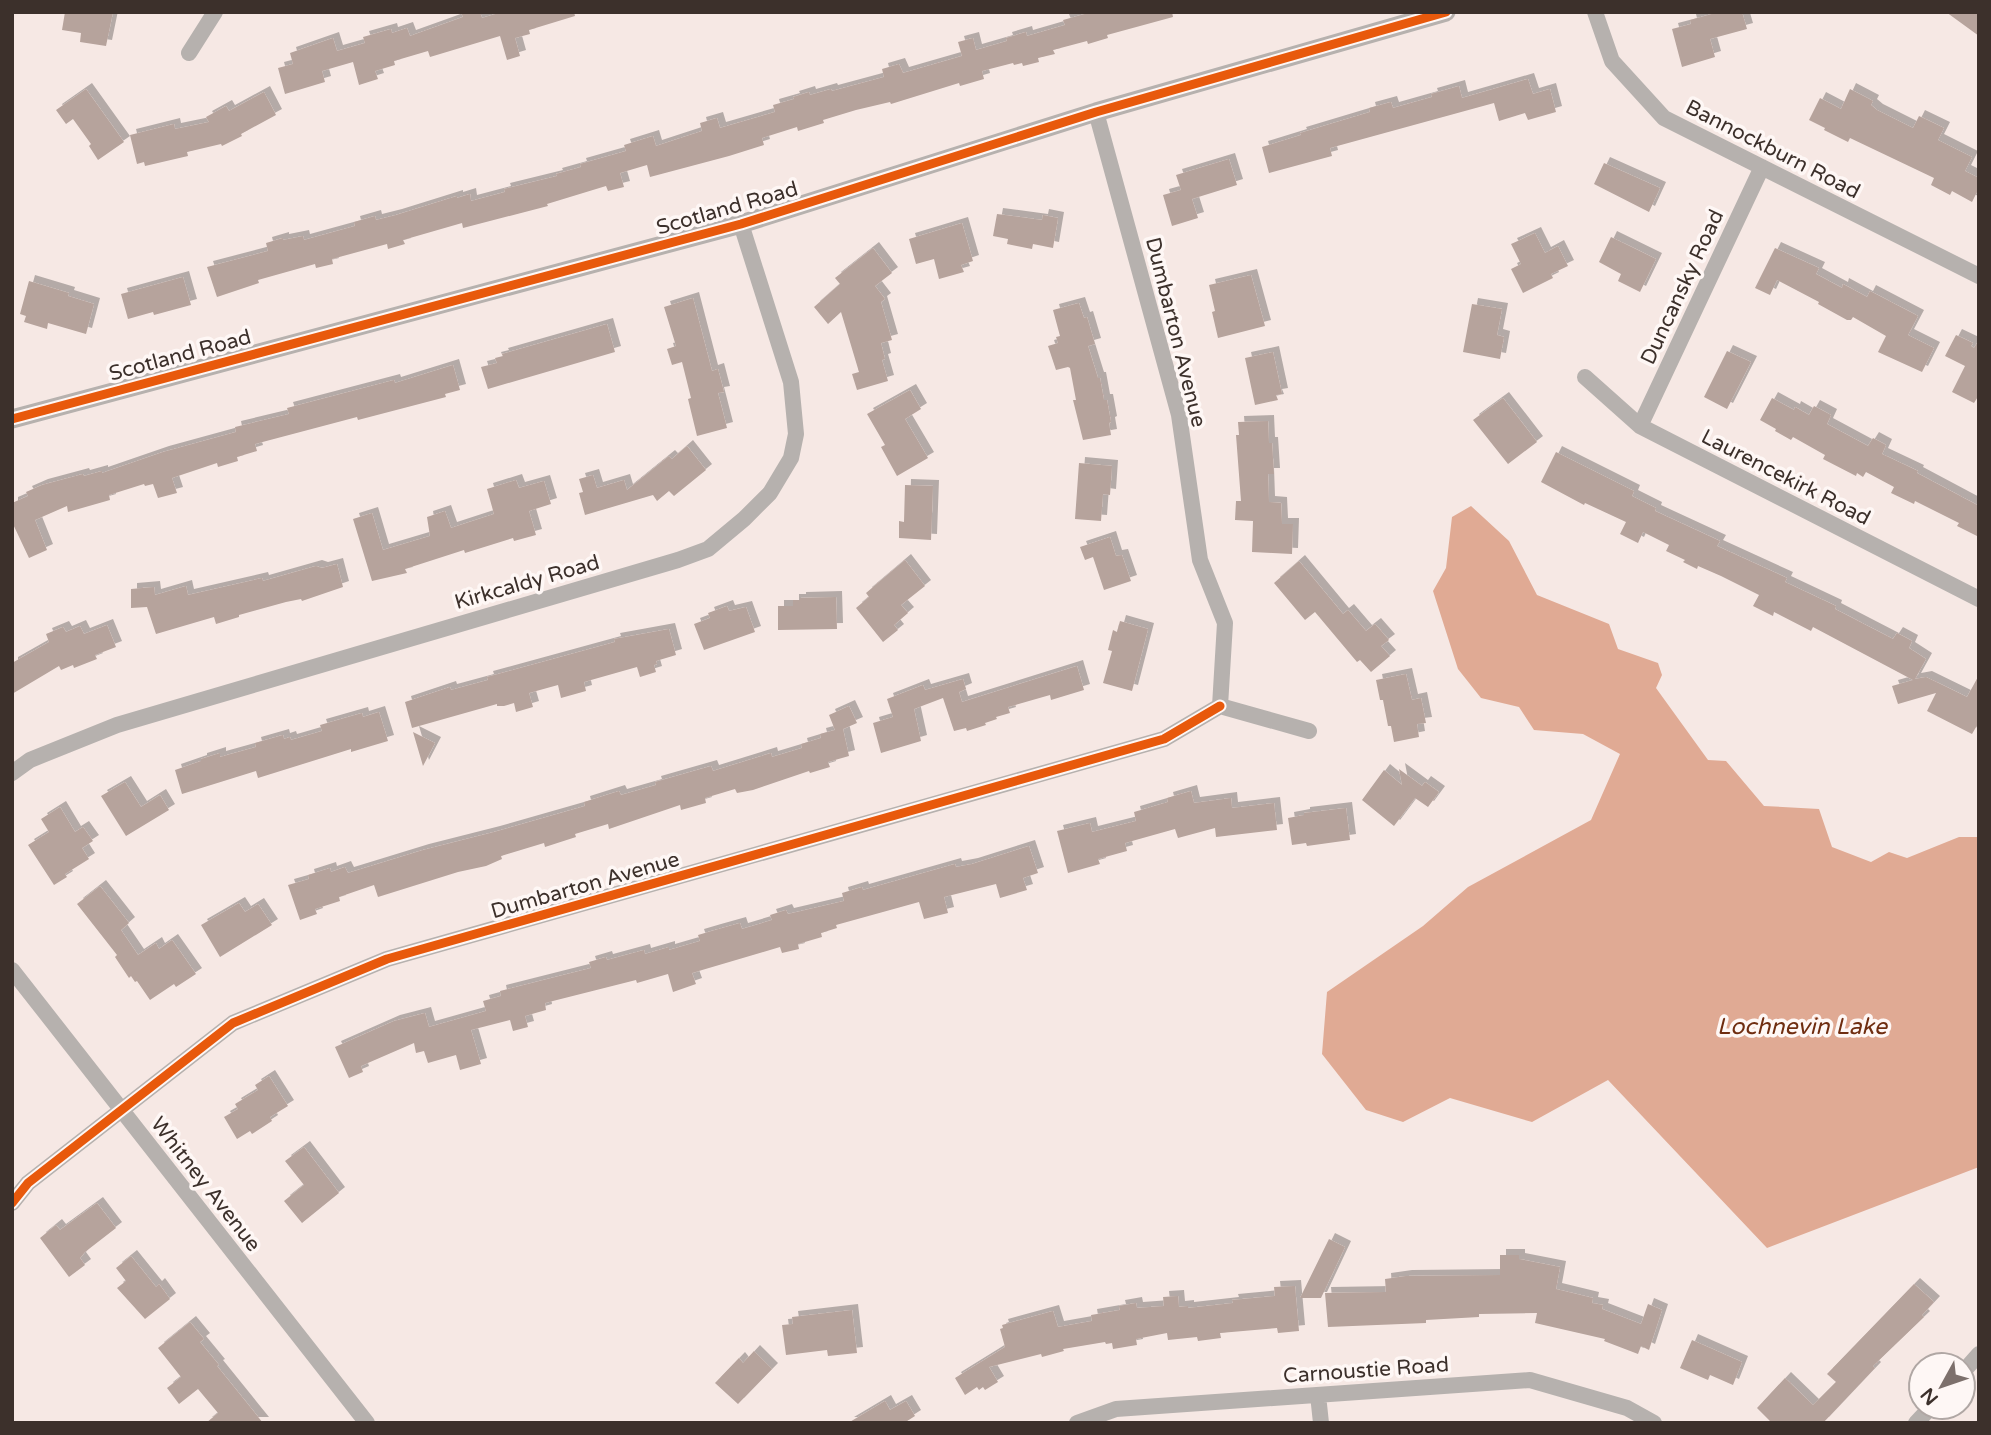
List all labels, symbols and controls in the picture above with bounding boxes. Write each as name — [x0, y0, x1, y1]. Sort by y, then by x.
street label: Bannockburn Road — [1681, 95, 1864, 204]
street label: Scotland Road — [653, 176, 801, 241]
street label: Duncansky Road — [1636, 206, 1729, 369]
street label: Dumbarton Avenue — [1140, 235, 1211, 430]
street label: Scotland Road — [106, 325, 254, 386]
street label: Laurencekirk Road — [1697, 424, 1874, 531]
street label: Kirkcaldy Road — [452, 550, 602, 615]
street label: Dumbarton Avenue — [488, 847, 682, 924]
water label: Lochnevin Lake — [1717, 1013, 1889, 1041]
street label: Whitney Avenue — [145, 1112, 266, 1257]
north arrow — [1907, 1351, 1977, 1421]
street label: Carnoustie Road — [1282, 1352, 1450, 1389]
text: N — [1916, 1383, 1943, 1409]

